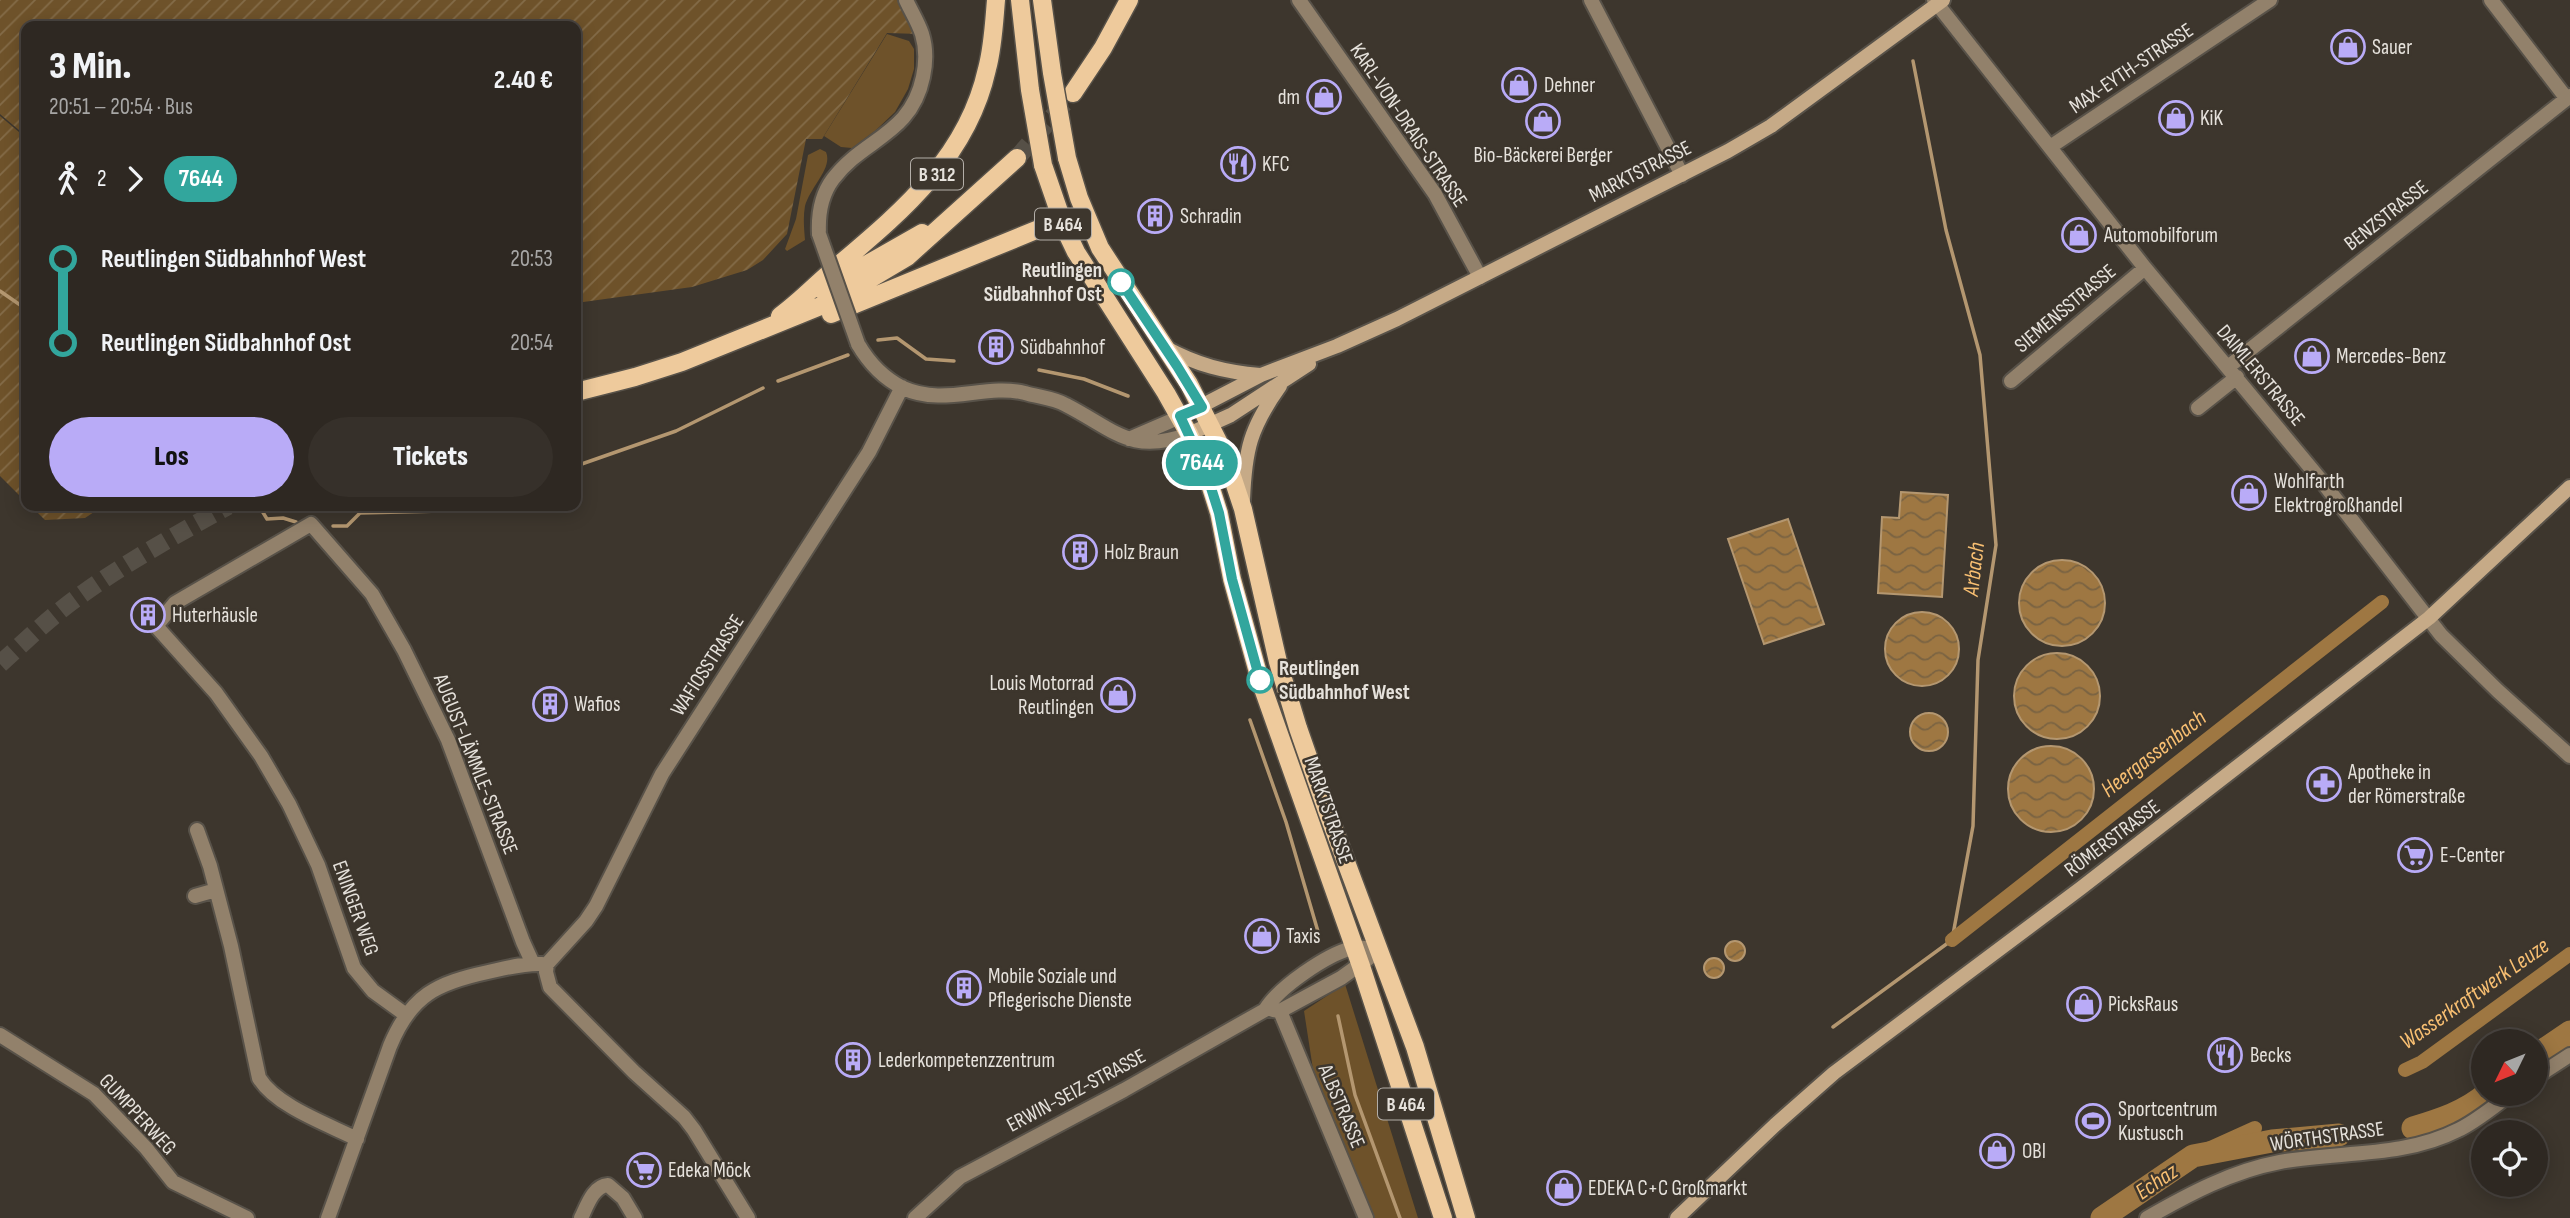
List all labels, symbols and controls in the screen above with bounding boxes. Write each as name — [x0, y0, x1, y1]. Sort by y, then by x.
street label: MAX-EYTH-STRASSE — [2065, 18, 2198, 119]
shop icon: Sauer — [2329, 28, 2367, 66]
place label: Sauer — [2372, 35, 2412, 60]
street label: KARL-VON-DRAIS-STRASSE — [1344, 39, 1473, 212]
text: 3 Min. — [49, 44, 132, 89]
text: 2.40 € — [494, 65, 553, 96]
shop icon: Dehner — [1500, 66, 1538, 104]
place label: Dehner — [1544, 73, 1595, 98]
shop icon: dm — [1305, 78, 1343, 116]
place label: dm — [1278, 85, 1300, 110]
text: 20:51 – 20:54 · Bus — [49, 93, 193, 121]
shop icon: KiK — [2157, 99, 2195, 137]
shop icon: Bio-Bäckerei Berger — [1524, 102, 1562, 140]
place label: KiK — [2200, 106, 2223, 131]
street label: MARKTSTRASSE — [1585, 135, 1695, 208]
place label: Bio-Bäckerei Berger — [1473, 143, 1613, 168]
restaurant icon: KFC — [1219, 145, 1257, 183]
place label: KFC — [1262, 152, 1290, 177]
road number: B 312 — [911, 158, 963, 190]
icon: walk — [49, 160, 87, 198]
icon: forward — [116, 160, 154, 198]
text: 7644 — [178, 164, 223, 193]
text: 2 — [97, 165, 106, 193]
street label: BENZSTRASSE — [2339, 175, 2433, 256]
building icon: Schradin — [1136, 197, 1174, 235]
place label: Schradin — [1180, 204, 1242, 229]
road number: B 464 — [1035, 208, 1091, 240]
shop icon: Automobilforum — [2060, 216, 2098, 254]
place label: Automobilforum — [2103, 223, 2218, 248]
text: Reutlingen Südbahnhof West — [101, 244, 366, 275]
text: 20:53 — [510, 245, 553, 273]
place label: Reutlingen Südbahnhof Ost — [984, 258, 1102, 307]
street label: SIEMENSSTRASSE — [2010, 259, 2121, 358]
marker: Reutlingen Südbahnhof Ost — [1108, 269, 1134, 295]
street label: DAIMLERSTRASSE — [2211, 320, 2310, 431]
text: Reutlingen Südbahnhof Ost — [101, 328, 351, 359]
building icon: Südbahnhof — [977, 328, 1015, 366]
text: 20:54 — [510, 329, 553, 357]
place label: Südbahnhof — [1020, 335, 1106, 360]
shop icon: Mercedes-Benz — [2293, 337, 2331, 375]
place label: Mercedes-Benz — [2336, 344, 2447, 369]
button: Los — [49, 417, 294, 497]
button: Tickets — [308, 417, 553, 497]
line badge: 7644 — [1153, 440, 1251, 486]
text: 7644 — [1180, 448, 1224, 477]
place label: Wohlfarth Elektrogroßhandel — [2274, 469, 2403, 518]
shop icon: Wohlfarth Elektrogroßhandel — [2230, 474, 2268, 512]
building icon: Holz Braun — [1061, 533, 1099, 571]
place label: Holz Braun — [1104, 540, 1179, 565]
water label: Arbach — [1957, 540, 1991, 599]
building icon: Huterhäusle — [129, 596, 167, 634]
place label: Huterhäusle — [172, 603, 258, 628]
street label: WAFIOSSTRASSE — [665, 610, 749, 721]
place label: Reutlingen Südbahnhof West — [1279, 656, 1410, 705]
marker: Reutlingen Südbahnhof West — [1247, 667, 1273, 693]
street label: AUGUST-LÄMMLE-STRASSE — [428, 669, 523, 858]
place label: Louis Motorrad Reutlingen — [989, 671, 1094, 720]
shop icon: Louis Motorrad Reutlingen — [1099, 676, 1137, 714]
building icon: Wafios — [531, 685, 569, 723]
place label: Wafios — [574, 692, 621, 717]
water label: Heergassenbach — [2095, 704, 2212, 804]
street label: MARKTSTRASSE — [1299, 753, 1358, 867]
place label: Apotheke in der Römerstraße — [2347, 760, 2465, 809]
pharmacy icon: Apotheke in der Römerstraße — [2305, 765, 2343, 803]
street label: RÖMERSTRASSE — [2060, 794, 2165, 882]
supermarket icon: E-Center — [2396, 836, 2434, 874]
place label: E-Center — [2440, 843, 2505, 868]
street label: ENINGER WEG — [327, 857, 384, 959]
shop icon: Taxis — [1243, 917, 1281, 955]
place label: Taxis — [1286, 924, 1321, 949]
water label: Wasserkraftwerk Leuze — [2394, 932, 2555, 1056]
place label: Mobile Soziale und Pflegerische Dienste — [988, 964, 1132, 1013]
building icon: Mobile Soziale und Pflegerische Dienste — [945, 969, 983, 1007]
shop icon: PicksRaus — [2065, 985, 2103, 1023]
place label: PicksRaus — [2108, 992, 2178, 1017]
north arrow — [2471, 1029, 2548, 1106]
map controls — [2471, 1029, 2548, 1197]
restaurant icon: Becks — [2206, 1036, 2244, 1074]
building icon: Lederkompetenzzentrum — [834, 1041, 872, 1079]
street label: ERWIN-SEIZ-STRASSE — [1002, 1043, 1150, 1138]
place label: Becks — [2250, 1043, 2291, 1068]
place label: Lederkompetenzzentrum — [878, 1048, 1055, 1073]
street label: ALBSTRASSE — [1312, 1060, 1370, 1152]
street label: GUMPPERWEG — [94, 1069, 182, 1160]
road number: B 464 — [1378, 1088, 1434, 1120]
place label: Sportcentrum Kustusch — [2118, 1097, 2218, 1146]
sports icon: Sportcentrum Kustusch — [2074, 1102, 2112, 1140]
street label: WÖRTHSTRASSE — [2269, 1116, 2386, 1157]
button: locate — [2471, 1120, 2548, 1197]
shop icon: OBI — [1978, 1132, 2016, 1170]
place label: OBI — [2022, 1139, 2046, 1164]
supermarket icon: Edeka Möck — [625, 1151, 663, 1189]
water label: Echaz — [2130, 1157, 2184, 1206]
place label: Edeka Möck — [668, 1158, 751, 1183]
shop icon: EDEKA C+C Großmarkt — [1545, 1169, 1583, 1207]
place label: EDEKA C+C Großmarkt — [1588, 1176, 1747, 1201]

